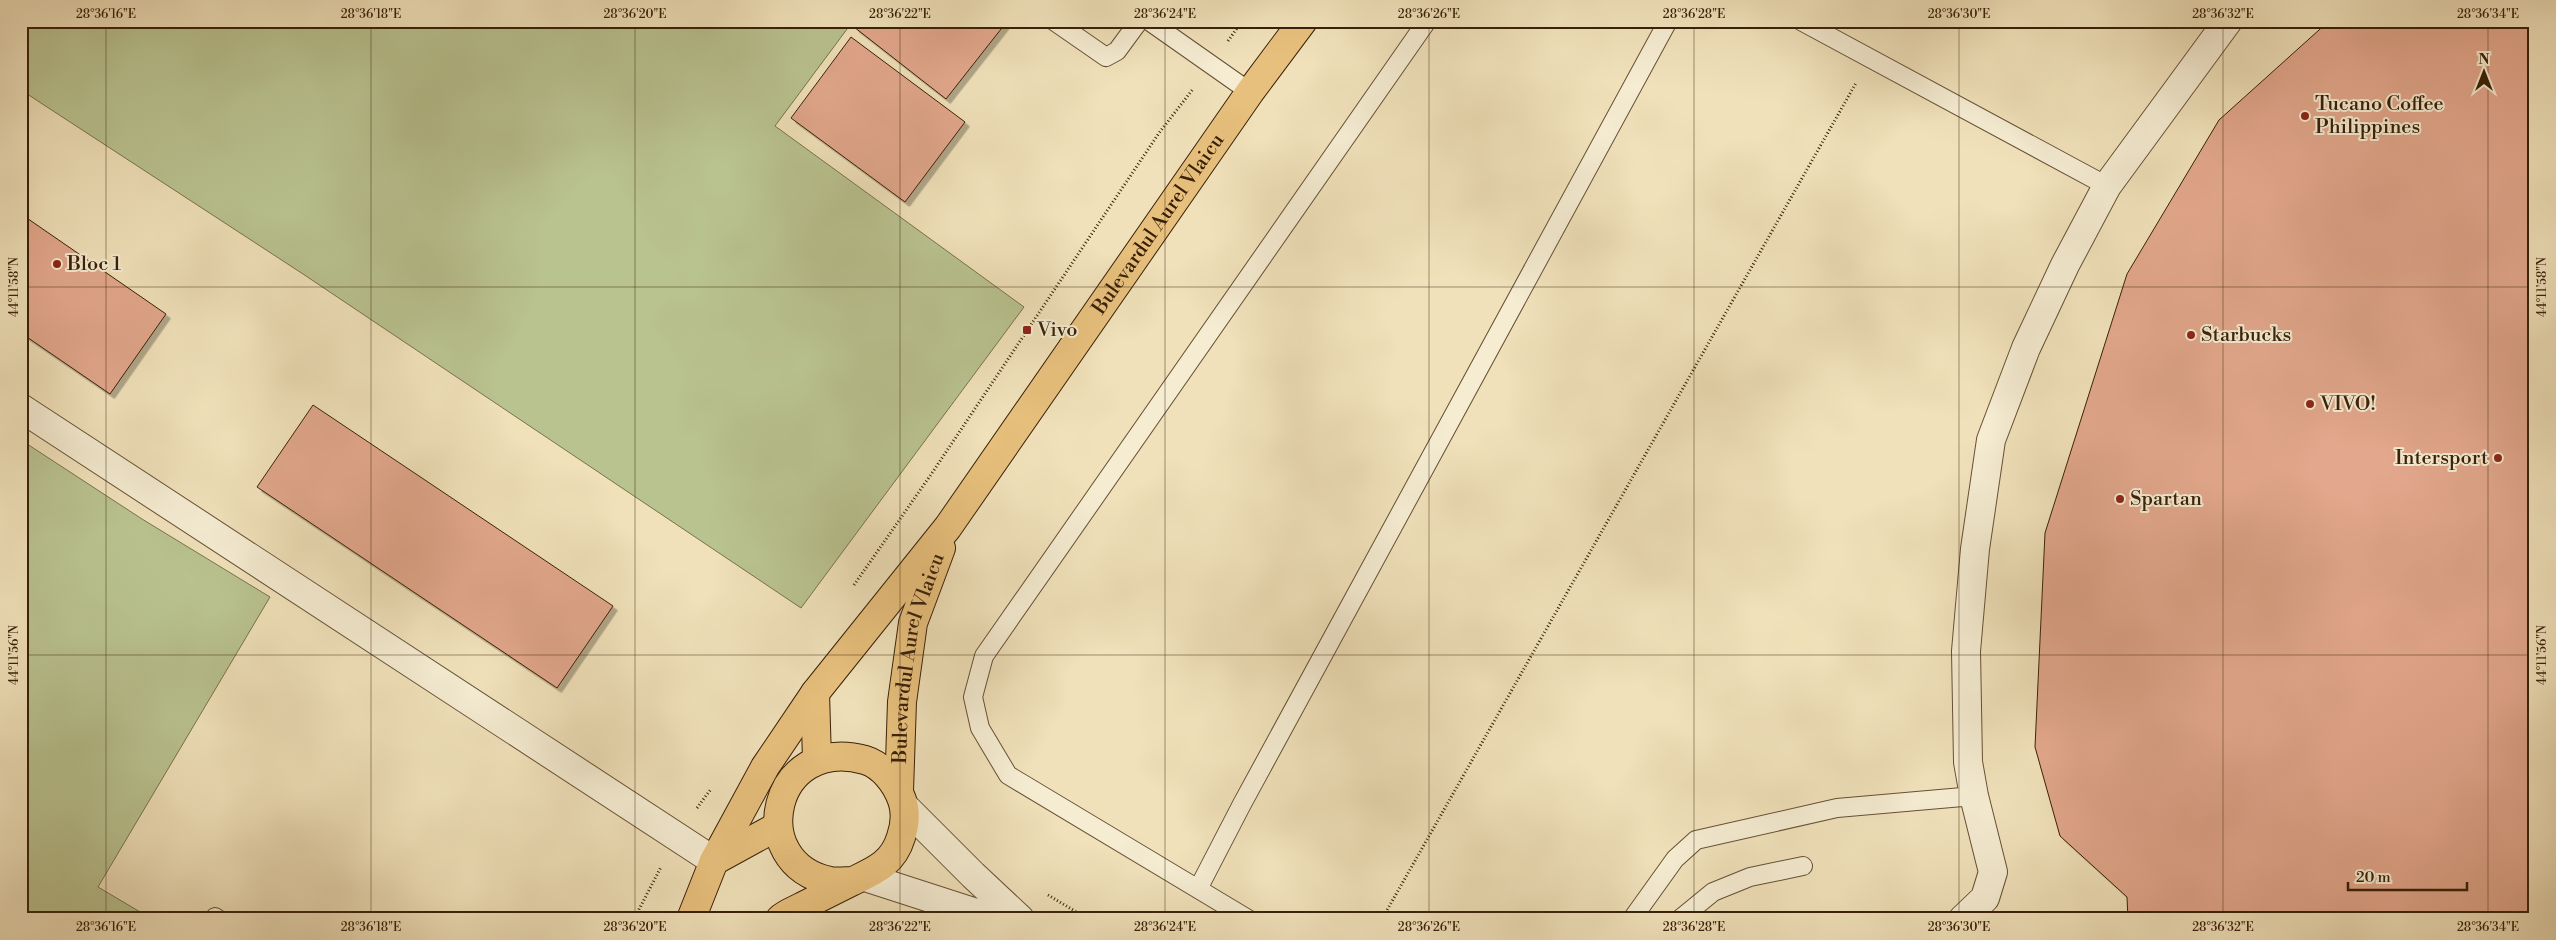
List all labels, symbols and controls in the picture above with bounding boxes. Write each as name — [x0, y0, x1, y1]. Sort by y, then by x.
text: 28°36'16"E — [76, 7, 136, 22]
text: 28°36'18"E — [341, 7, 401, 22]
text: 28°36'20"E — [604, 7, 666, 22]
text: 28°36'22"E — [869, 7, 931, 22]
text: 28°36'24"E — [1134, 7, 1196, 22]
text: 28°36'26"E — [1398, 7, 1460, 22]
text: 28°36'28"E — [1663, 7, 1725, 22]
text: 28°36'30"E — [1928, 7, 1990, 22]
text: 28°36'32"E — [2192, 7, 2254, 22]
text: 28°36'34"E — [2457, 7, 2519, 22]
north arrow — [2458, 48, 2508, 98]
text: N — [2478, 51, 2490, 69]
place label: Tucano Coffee Philippines — [2315, 92, 2444, 140]
marker: Tucano Coffee Philippines — [2299, 110, 2311, 122]
street label: Bulevardul Aurel Vlaicu — [1086, 128, 1230, 320]
place label: Bloc 1 — [66, 252, 121, 277]
text: 44°11'58"N — [7, 257, 22, 317]
text: 44°11'58"N — [2535, 257, 2550, 317]
marker: Bloc 1 — [51, 258, 63, 270]
place label: Vivo — [1036, 318, 1077, 343]
place label: Starbucks — [2201, 323, 2291, 348]
marker: Vivo — [1021, 324, 1033, 336]
marker: Starbucks — [2185, 329, 2197, 341]
place label: VIVO! — [2319, 392, 2376, 417]
marker: VIVO! — [2304, 398, 2316, 410]
place label: Intersport — [2395, 446, 2488, 471]
marker: Intersport — [2492, 452, 2504, 464]
place label: Spartan — [2130, 487, 2202, 512]
marker: Spartan — [2114, 493, 2126, 505]
street label: Bulevardul Aurel Vlaicu — [887, 549, 951, 765]
text: 44°11'56"N — [7, 625, 22, 685]
text: 44°11'56"N — [2535, 625, 2550, 685]
scale bar — [2348, 860, 2467, 892]
text: 20 m — [2356, 868, 2391, 887]
text: 28°36'16"E — [76, 920, 136, 935]
text: 28°36'18"E — [341, 920, 401, 935]
text: 28°36'20"E — [604, 920, 666, 935]
text: 28°36'22"E — [869, 920, 931, 935]
text: 28°36'24"E — [1134, 920, 1196, 935]
text: 28°36'26"E — [1398, 920, 1460, 935]
text: 28°36'28"E — [1663, 920, 1725, 935]
text: 28°36'30"E — [1928, 920, 1990, 935]
text: 28°36'32"E — [2192, 920, 2254, 935]
text: 28°36'34"E — [2457, 920, 2519, 935]

